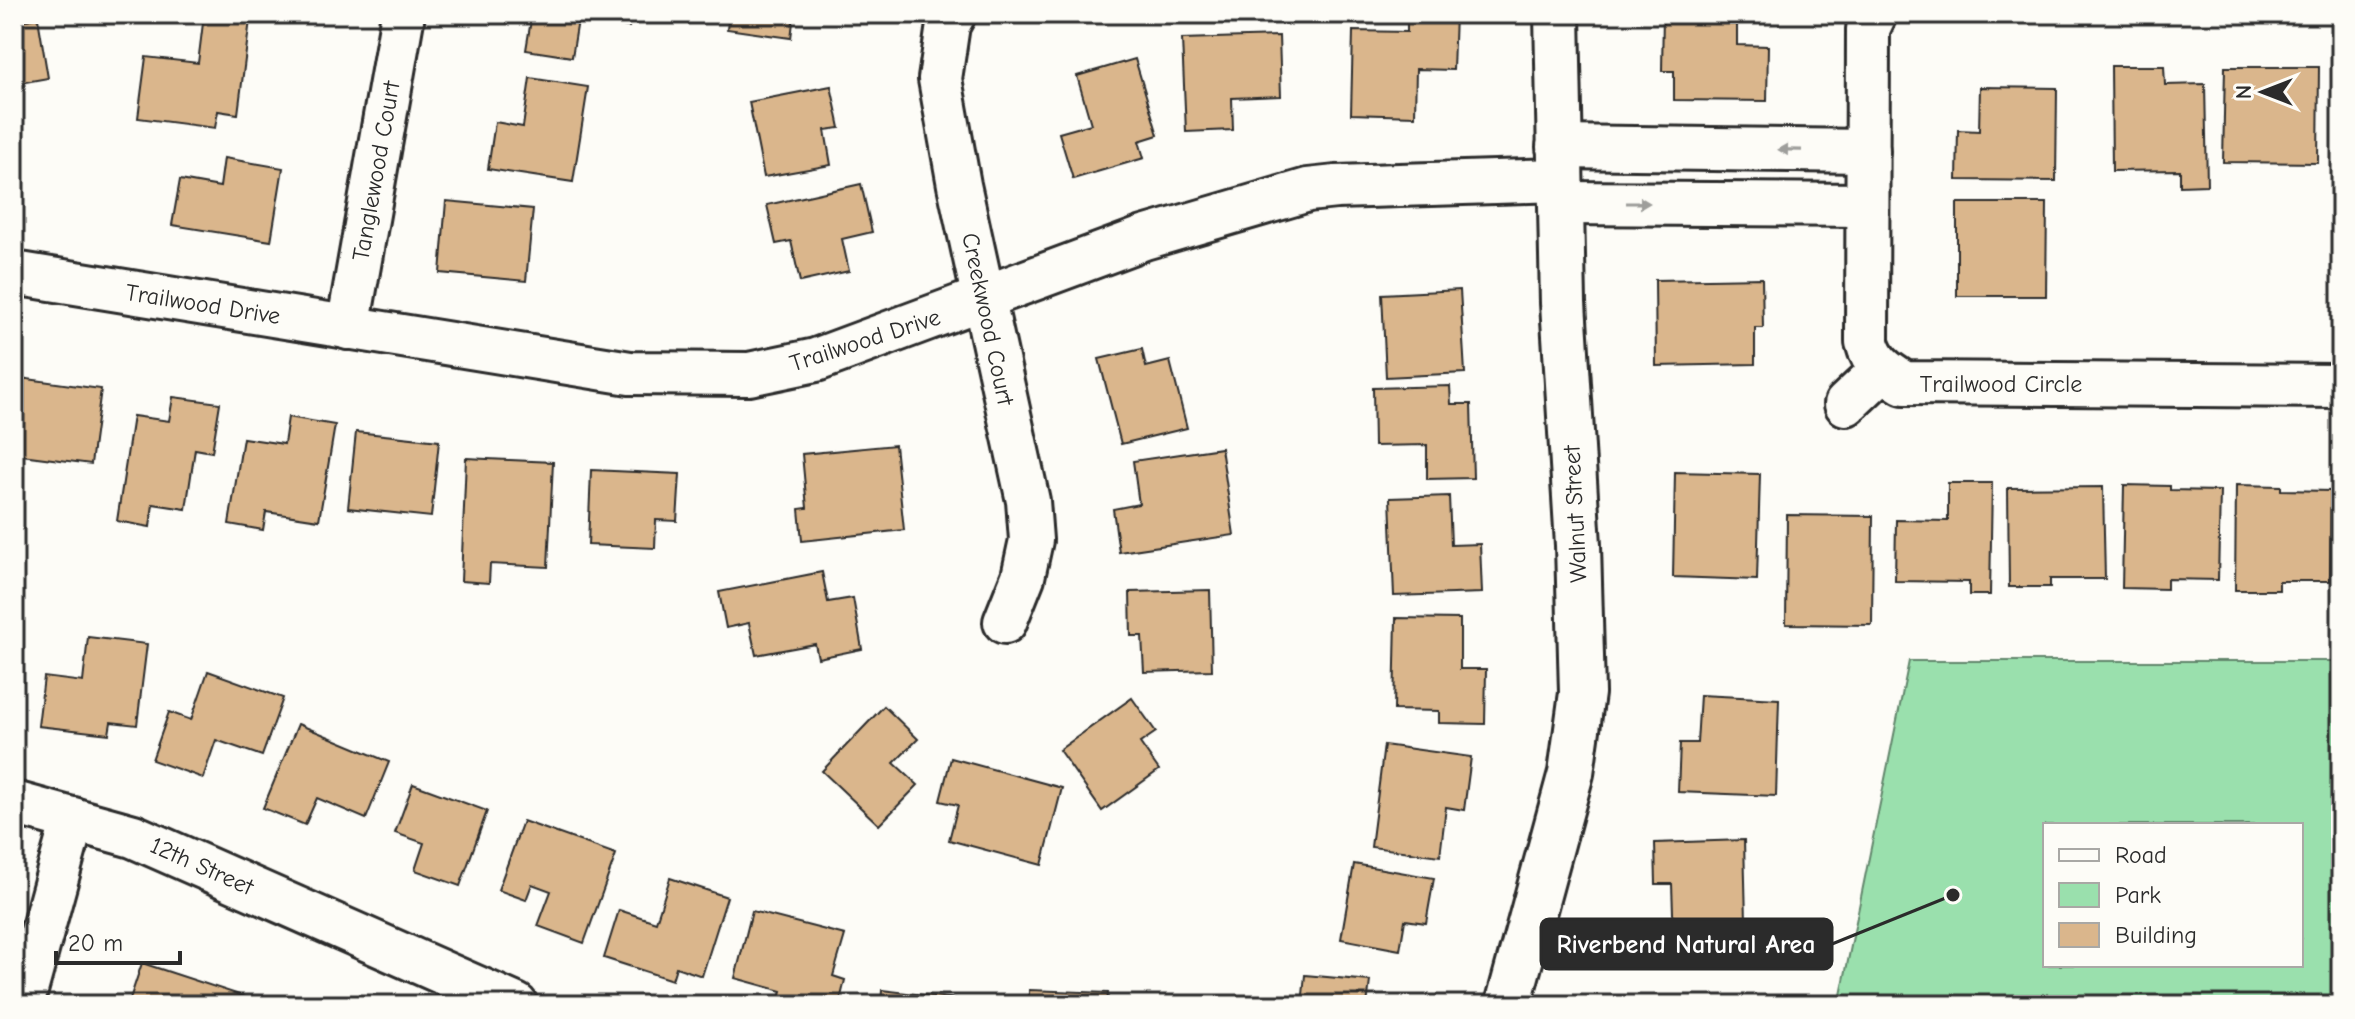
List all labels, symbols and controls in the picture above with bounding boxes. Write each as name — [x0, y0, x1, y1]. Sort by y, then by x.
north arrow — [2223, 52, 2303, 132]
street label: Tanglewood Court — [346, 78, 406, 263]
text: N — [2231, 85, 2257, 99]
one-way arrow — [1777, 144, 1802, 156]
one-way arrow — [1626, 197, 1651, 209]
street label: Creekwood Court — [956, 230, 1020, 409]
street label: Trailwood Drive — [124, 278, 282, 330]
street label: Trailwood Drive — [786, 303, 944, 377]
street label: Trailwood Circle — [1920, 370, 2082, 398]
street label: Walnut Street — [1557, 444, 1593, 583]
legend — [2043, 823, 2303, 967]
street label: 12th Street — [146, 831, 259, 902]
text: Road — [2115, 841, 2167, 869]
text: Park — [2115, 881, 2161, 909]
scale bar — [56, 915, 180, 965]
callout: Riverbend Natural Area — [1541, 919, 1832, 969]
text: Building — [2115, 921, 2197, 949]
text: 20 m — [68, 929, 123, 957]
text: Riverbend Natural Area — [1556, 930, 1816, 960]

